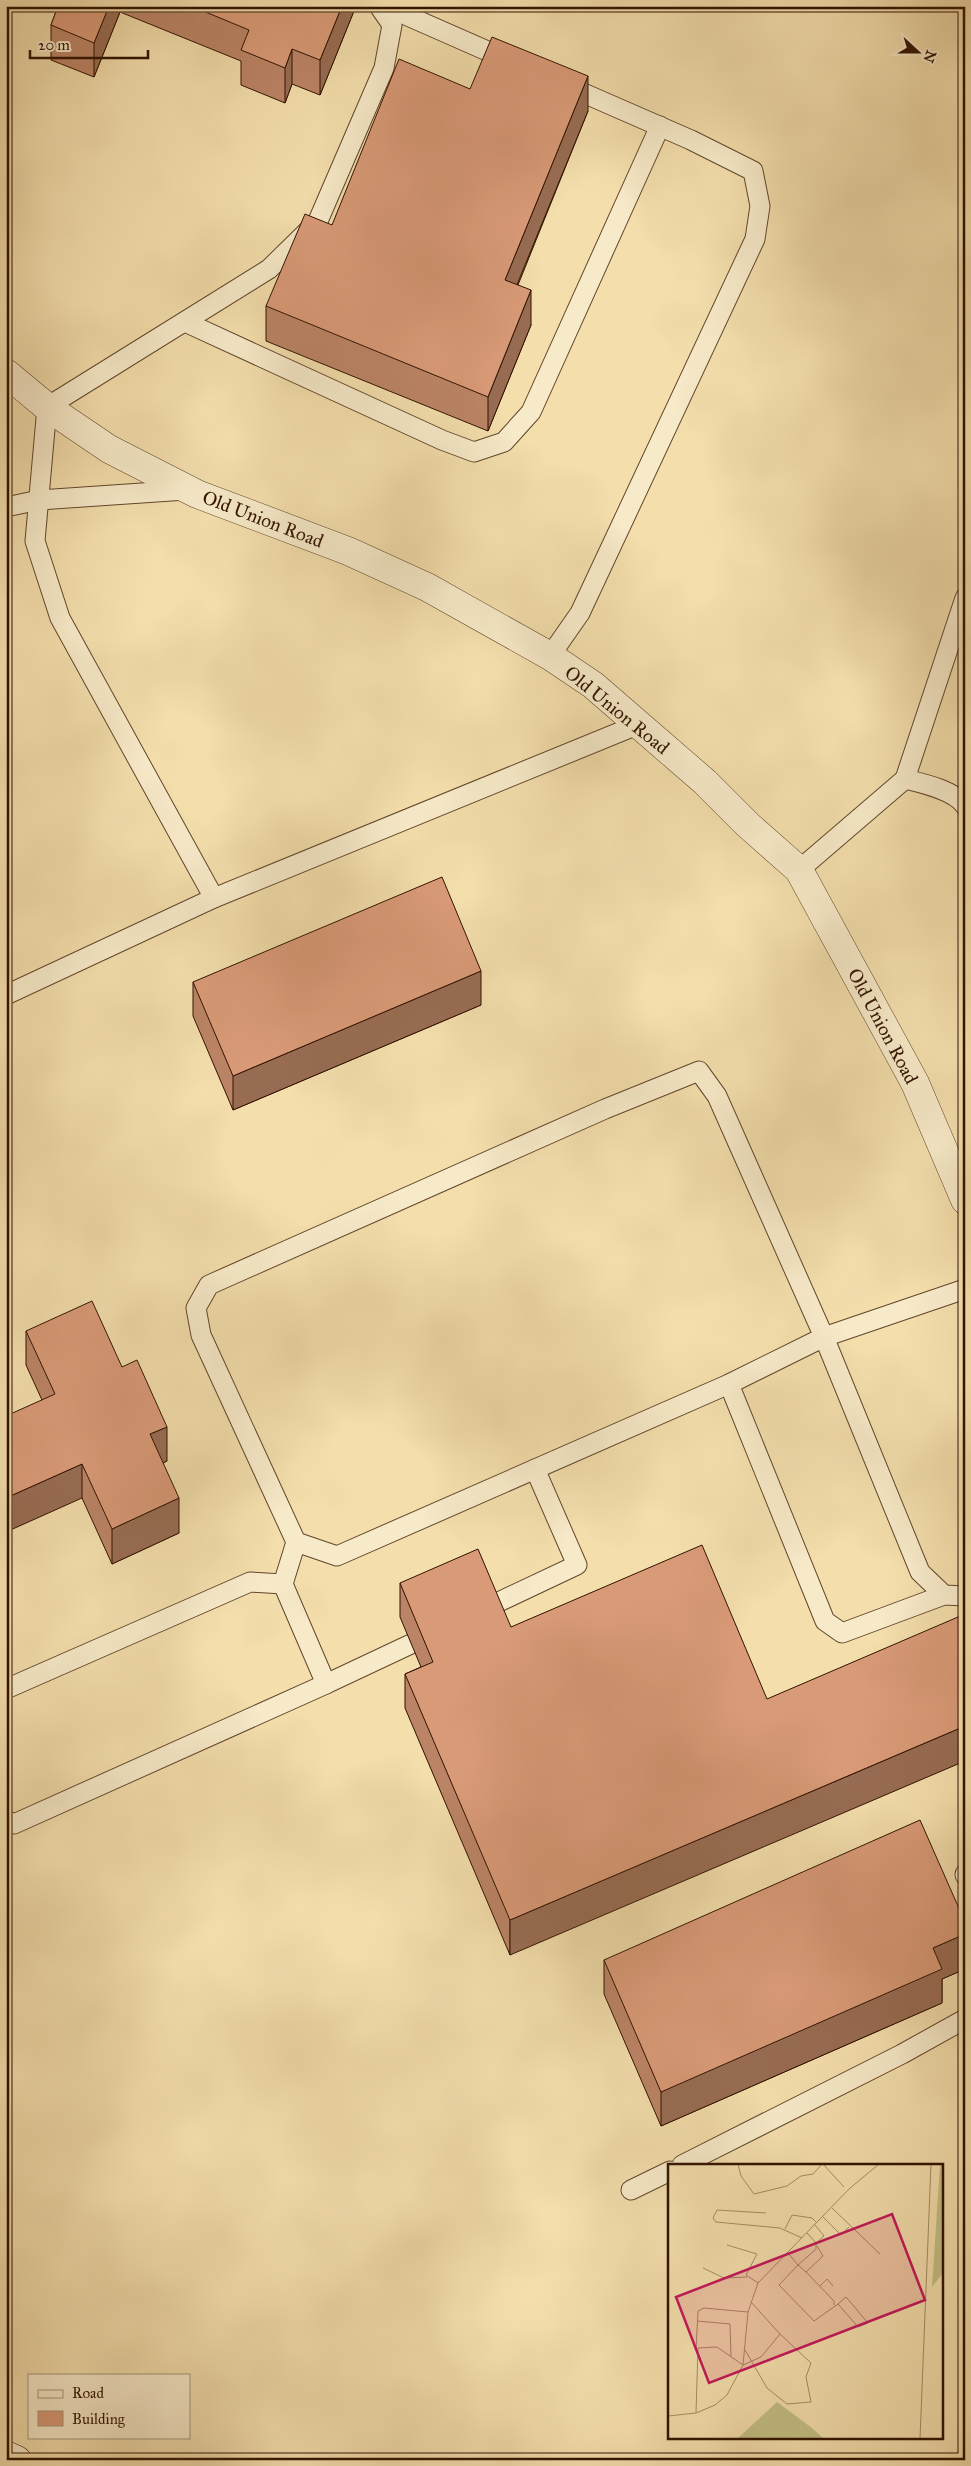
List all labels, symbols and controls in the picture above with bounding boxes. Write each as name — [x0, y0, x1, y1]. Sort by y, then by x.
scale bar — [30, 28, 148, 60]
north arrow — [894, 28, 944, 78]
text: 20 m — [38, 36, 70, 54]
text: N — [920, 48, 940, 65]
street label: Old Union Road — [199, 485, 327, 553]
street label: Old Union Road — [560, 661, 674, 759]
street label: Old Union Road — [843, 964, 923, 1088]
inset map — [668, 2164, 944, 2438]
legend — [28, 2374, 190, 2438]
text: Road — [72, 2384, 104, 2402]
text: Building — [72, 2410, 126, 2428]

